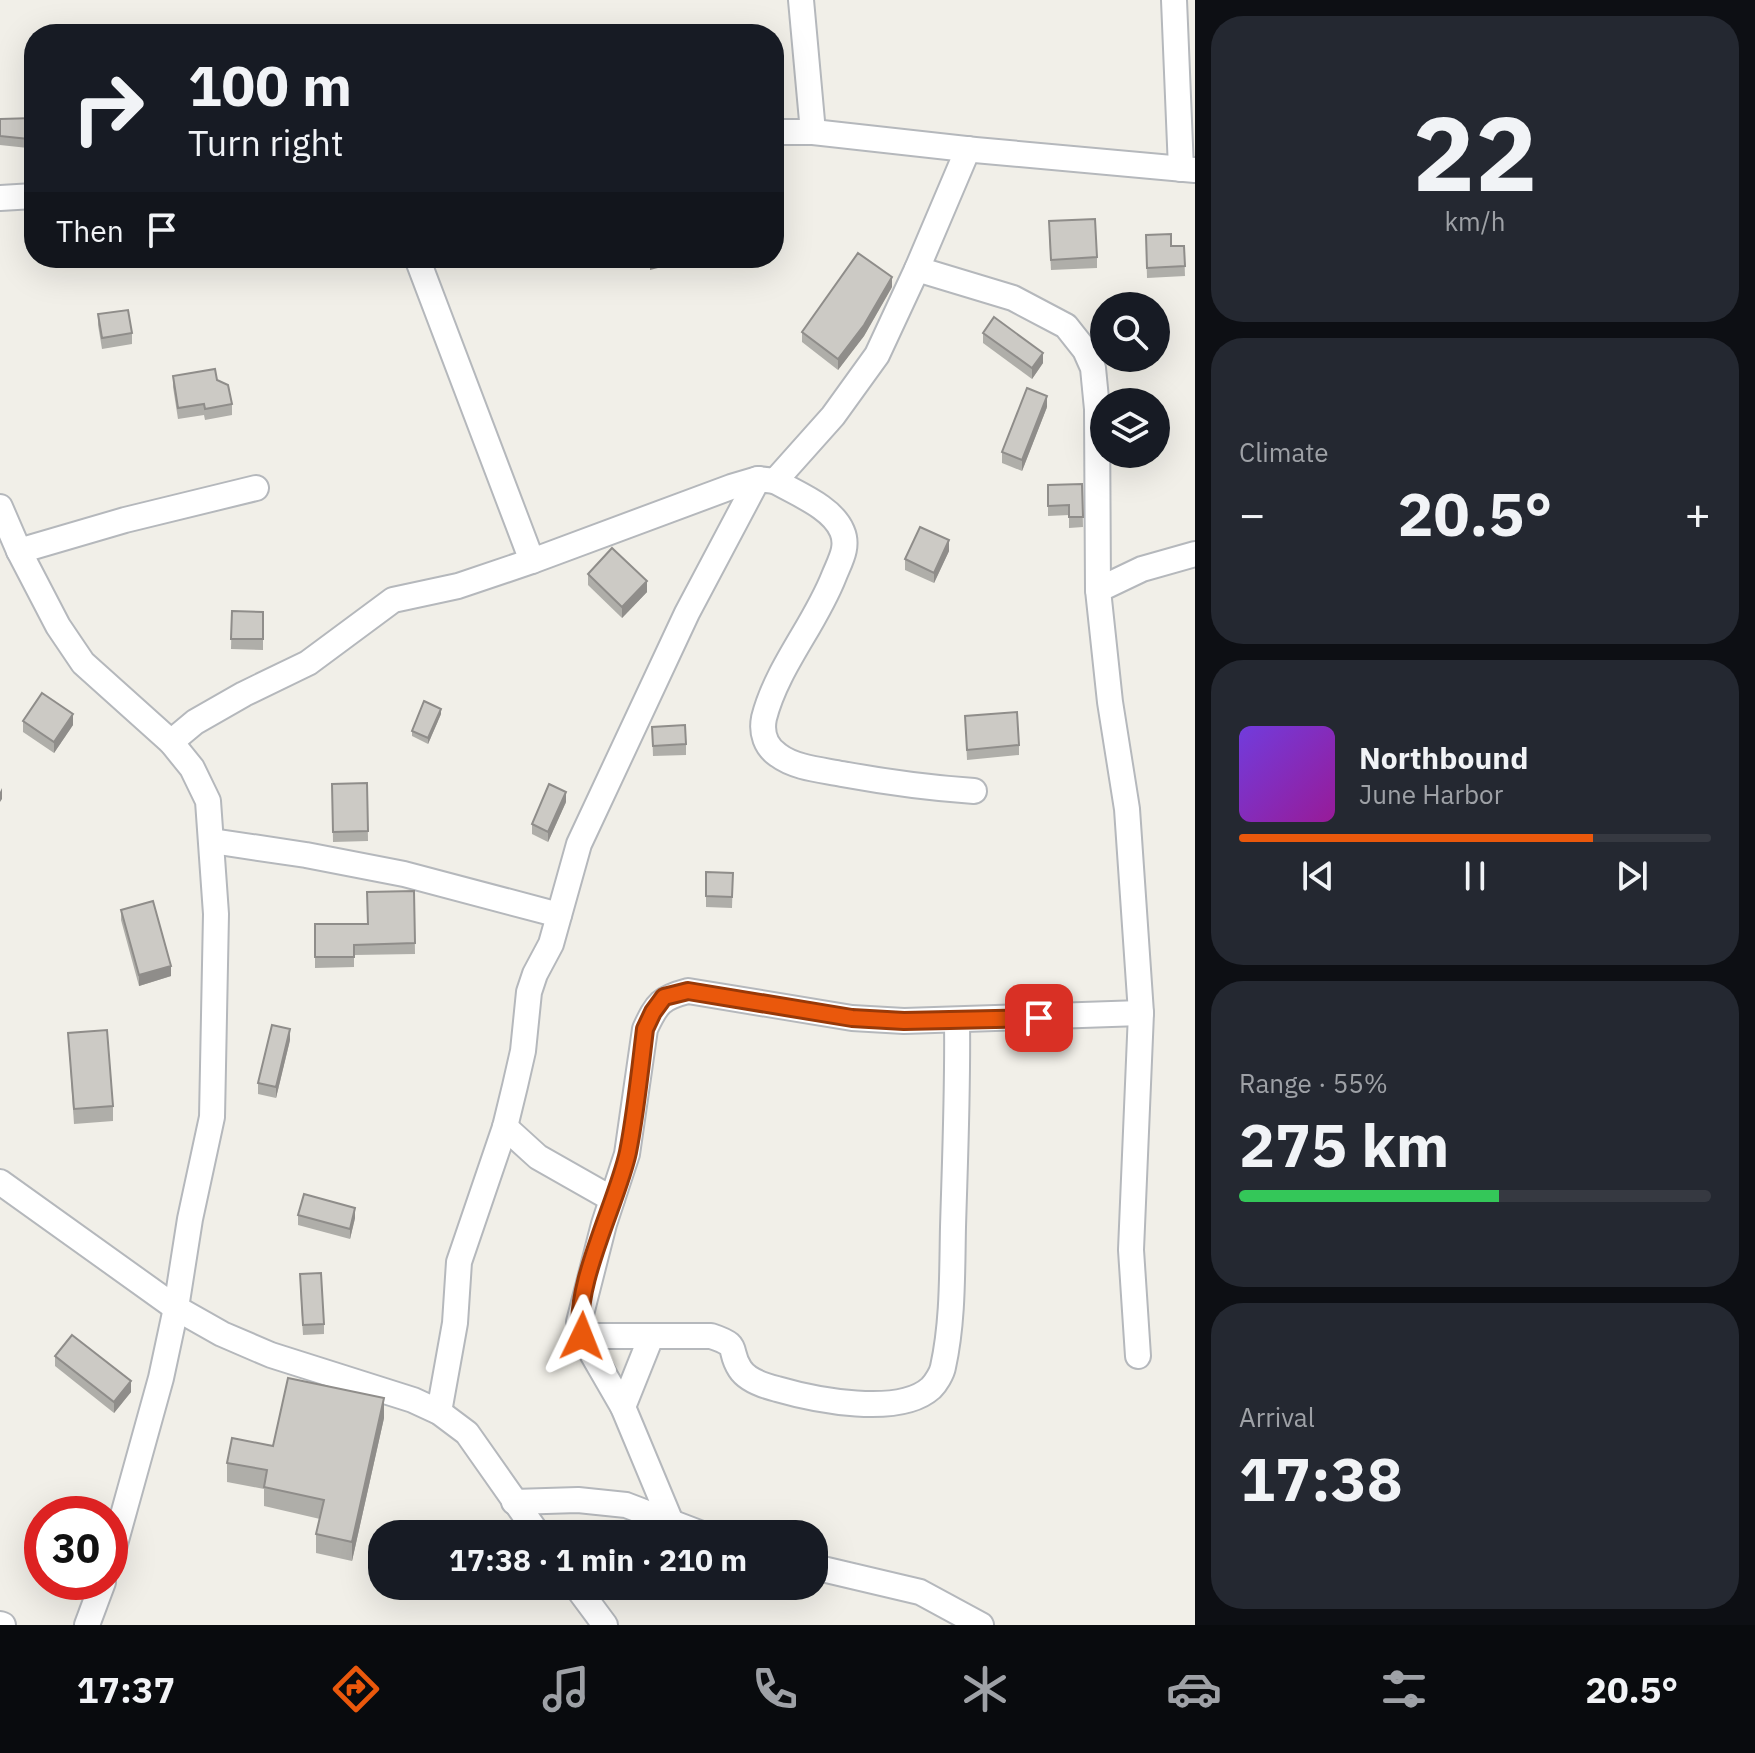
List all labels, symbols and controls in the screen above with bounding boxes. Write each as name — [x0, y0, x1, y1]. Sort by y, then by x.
text: 100 m — [188, 49, 352, 121]
icon: right — [56, 56, 160, 160]
text: 22 — [1413, 84, 1537, 220]
text: Turn right — [188, 119, 344, 166]
text: km/h — [1444, 204, 1506, 238]
icon: arrive — [140, 208, 184, 252]
text: Then — [56, 211, 124, 250]
map controls — [1090, 292, 1170, 468]
button: search — [1090, 292, 1170, 372]
button: layers — [1090, 388, 1170, 468]
text: Climate — [1239, 435, 1329, 469]
text: 20.5° — [1398, 474, 1552, 553]
text: − — [1239, 485, 1265, 542]
text: + — [1685, 485, 1711, 542]
text: Northbound — [1359, 738, 1528, 777]
text: June Harbor — [1359, 777, 1503, 811]
icon: previous — [1296, 854, 1340, 898]
icon: pause — [1453, 854, 1497, 898]
icon: next — [1610, 854, 1654, 898]
pin — [1005, 984, 1073, 1052]
icon: arrive — [1017, 996, 1061, 1040]
text: Range · 55% — [1239, 1066, 1388, 1100]
text: 275 km — [1239, 1105, 1449, 1184]
position arrow — [540, 1294, 624, 1378]
text: Arrival — [1239, 1400, 1315, 1434]
text: 17:38 — [1239, 1439, 1403, 1518]
speed limit sign: 30 — [24, 1496, 128, 1600]
text: 17:38 · 1 min · 210 m — [449, 1540, 747, 1579]
icon: directions — [328, 1661, 384, 1717]
icon: music — [538, 1661, 594, 1717]
icon: phone — [747, 1661, 803, 1717]
icon: climate — [957, 1661, 1013, 1717]
icon: car — [1166, 1661, 1222, 1717]
icon: filters — [1376, 1661, 1432, 1717]
text: 17:37 — [77, 1666, 175, 1713]
text: 20.5° — [1585, 1666, 1678, 1713]

